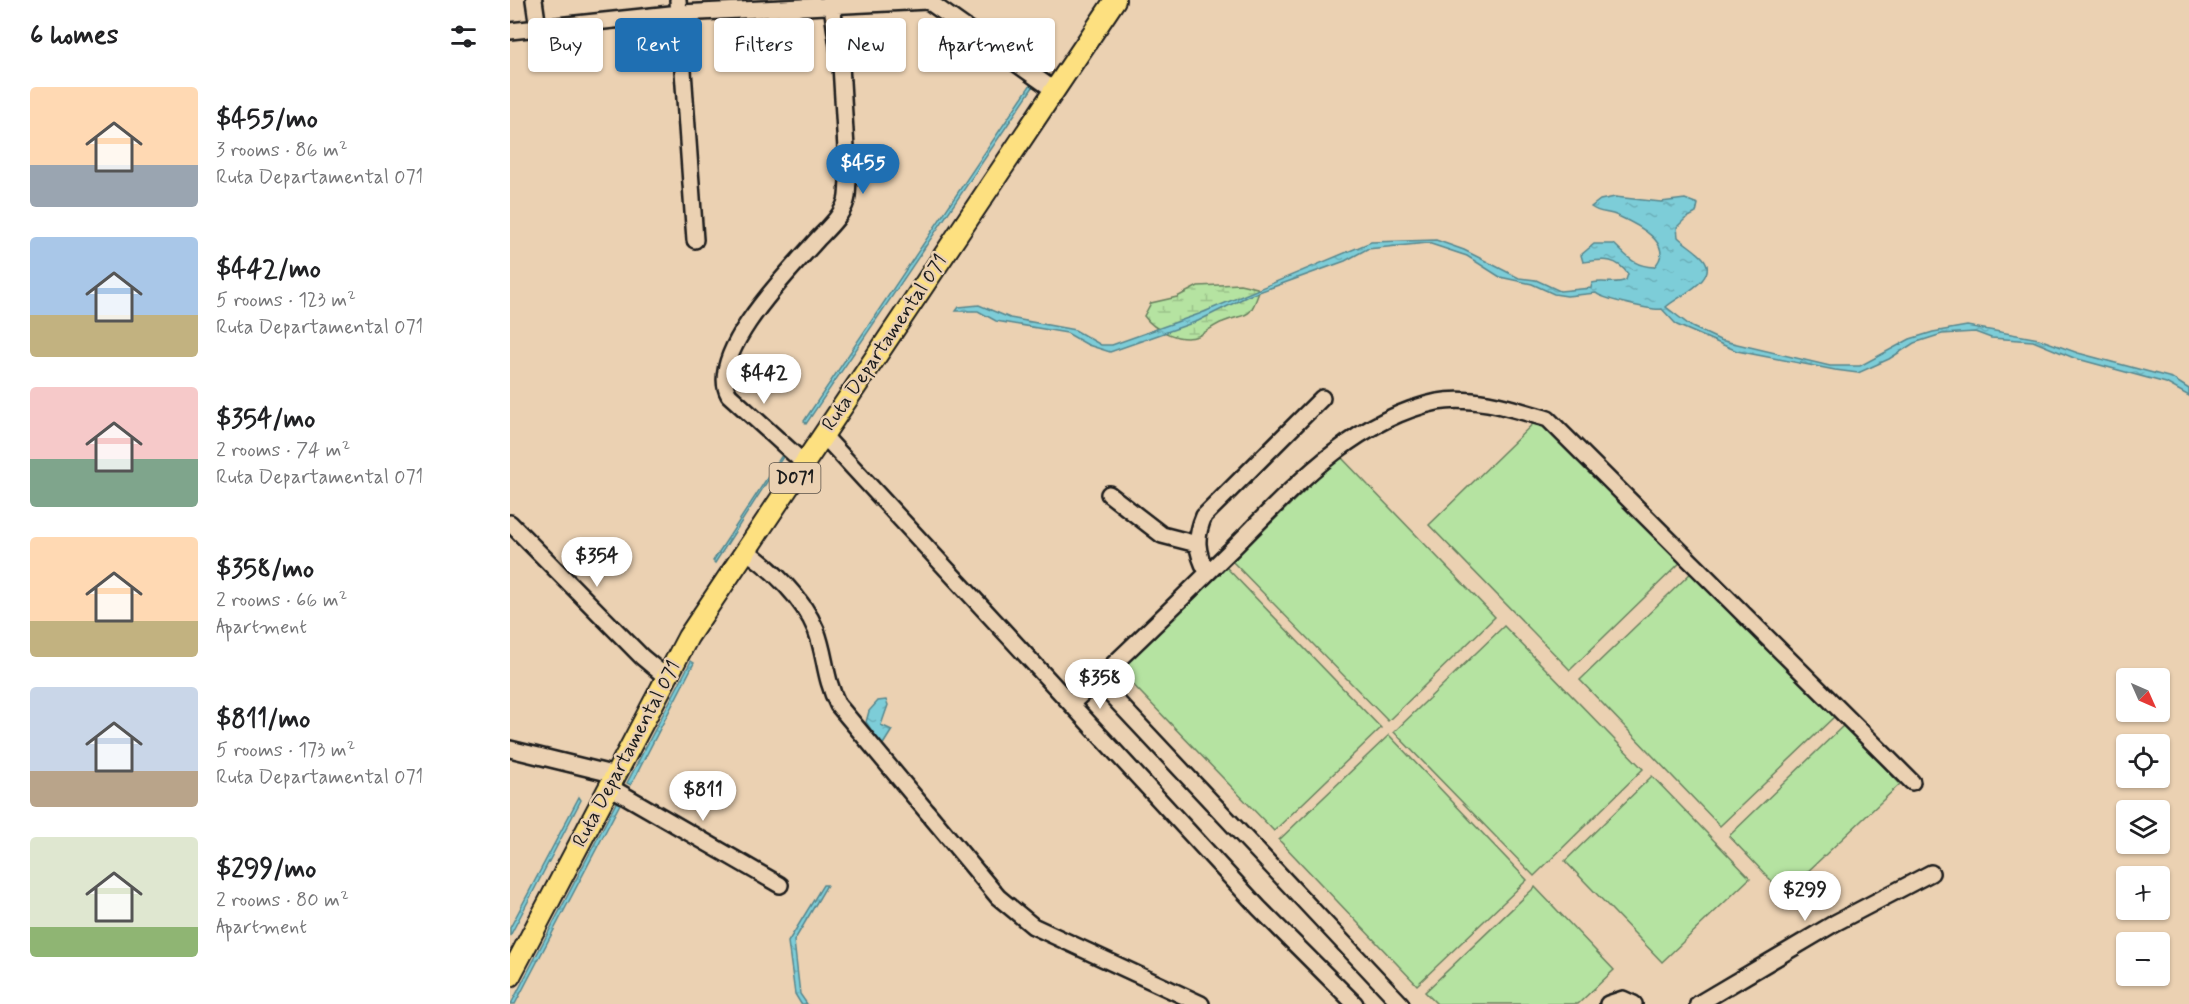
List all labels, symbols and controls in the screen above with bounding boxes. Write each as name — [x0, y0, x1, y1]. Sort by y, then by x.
chip: Buy — [528, 18, 603, 72]
chip: Rent — [615, 18, 702, 72]
chip: Filters — [714, 18, 814, 72]
chip: New — [826, 18, 906, 72]
chip: Apartment — [918, 18, 1055, 72]
text: 6 homes — [30, 19, 118, 53]
icon: filters — [447, 20, 480, 53]
text: $455/mo — [216, 103, 318, 137]
icon: home — [78, 111, 150, 183]
text: 3 rooms · 86 m² — [216, 137, 348, 164]
pin: $455 — [827, 144, 899, 195]
text: $455 — [840, 150, 886, 177]
text: Ruta Departamental 071 — [216, 164, 423, 191]
street label: Ruta Departamental 071 — [816, 249, 954, 437]
text: $442/mo — [216, 253, 321, 287]
icon: home — [78, 261, 150, 333]
text: 5 rooms · 123 m² — [216, 287, 356, 314]
text: Ruta Departamental 071 — [216, 314, 423, 341]
pin: $442 — [728, 354, 800, 405]
text: $442 — [740, 360, 788, 387]
text: $354/mo — [216, 403, 315, 437]
icon: home — [78, 411, 150, 483]
text: 2 rooms · 74 m² — [216, 437, 350, 464]
road number: D071 — [770, 463, 820, 493]
text: Ruta Departamental 071 — [216, 464, 423, 491]
pin: $354 — [561, 537, 633, 588]
text: $354 — [575, 543, 619, 570]
text: $358/mo — [216, 553, 314, 587]
icon: home — [78, 561, 150, 633]
text: 2 rooms · 66 m² — [216, 587, 347, 614]
text: Apartment — [216, 614, 307, 641]
street label: Ruta Departamental 071 — [566, 656, 688, 852]
pin: $358 — [1064, 659, 1136, 710]
text: $358 — [1079, 665, 1121, 692]
north arrow — [2116, 668, 2170, 722]
map controls — [2116, 668, 2170, 986]
text: $811/mo — [216, 703, 310, 737]
icon: home — [78, 711, 150, 783]
button: locate — [2116, 734, 2170, 788]
text: 5 rooms · 173 m² — [216, 737, 355, 764]
text: Ruta Departamental 071 — [216, 764, 423, 791]
pin: $811 — [667, 771, 739, 822]
text: $811 — [683, 777, 723, 804]
button: layers — [2116, 800, 2170, 854]
text: $299/mo — [216, 853, 316, 887]
icon: home — [78, 861, 150, 933]
button: + — [2116, 866, 2170, 920]
pin: $299 — [1769, 871, 1841, 922]
text: $299 — [1783, 877, 1827, 904]
text: 2 rooms · 80 m² — [216, 887, 349, 914]
text: Apartment — [216, 914, 307, 941]
button: − — [2116, 932, 2170, 986]

